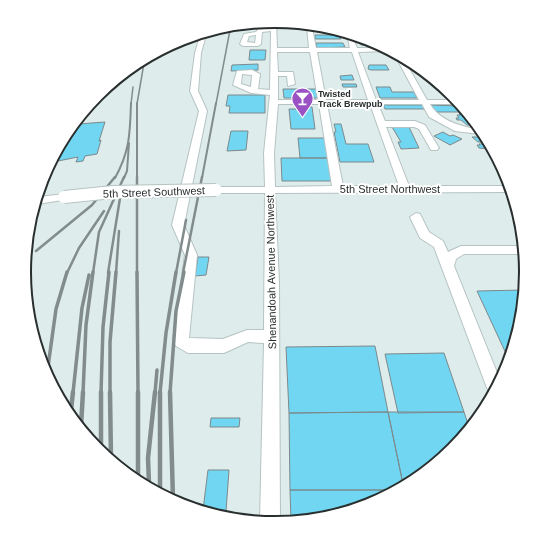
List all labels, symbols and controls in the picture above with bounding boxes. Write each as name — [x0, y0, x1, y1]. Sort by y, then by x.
bar icon: Twisted Track Brewpub — [289, 86, 315, 119]
place label: Twisted Track Brewpub — [318, 89, 383, 109]
street label: 5th Street Northwest — [340, 183, 440, 195]
street label: 5th Street Southwest — [103, 184, 205, 200]
street label: Shenandoah Avenue Northwest — [264, 195, 278, 349]

